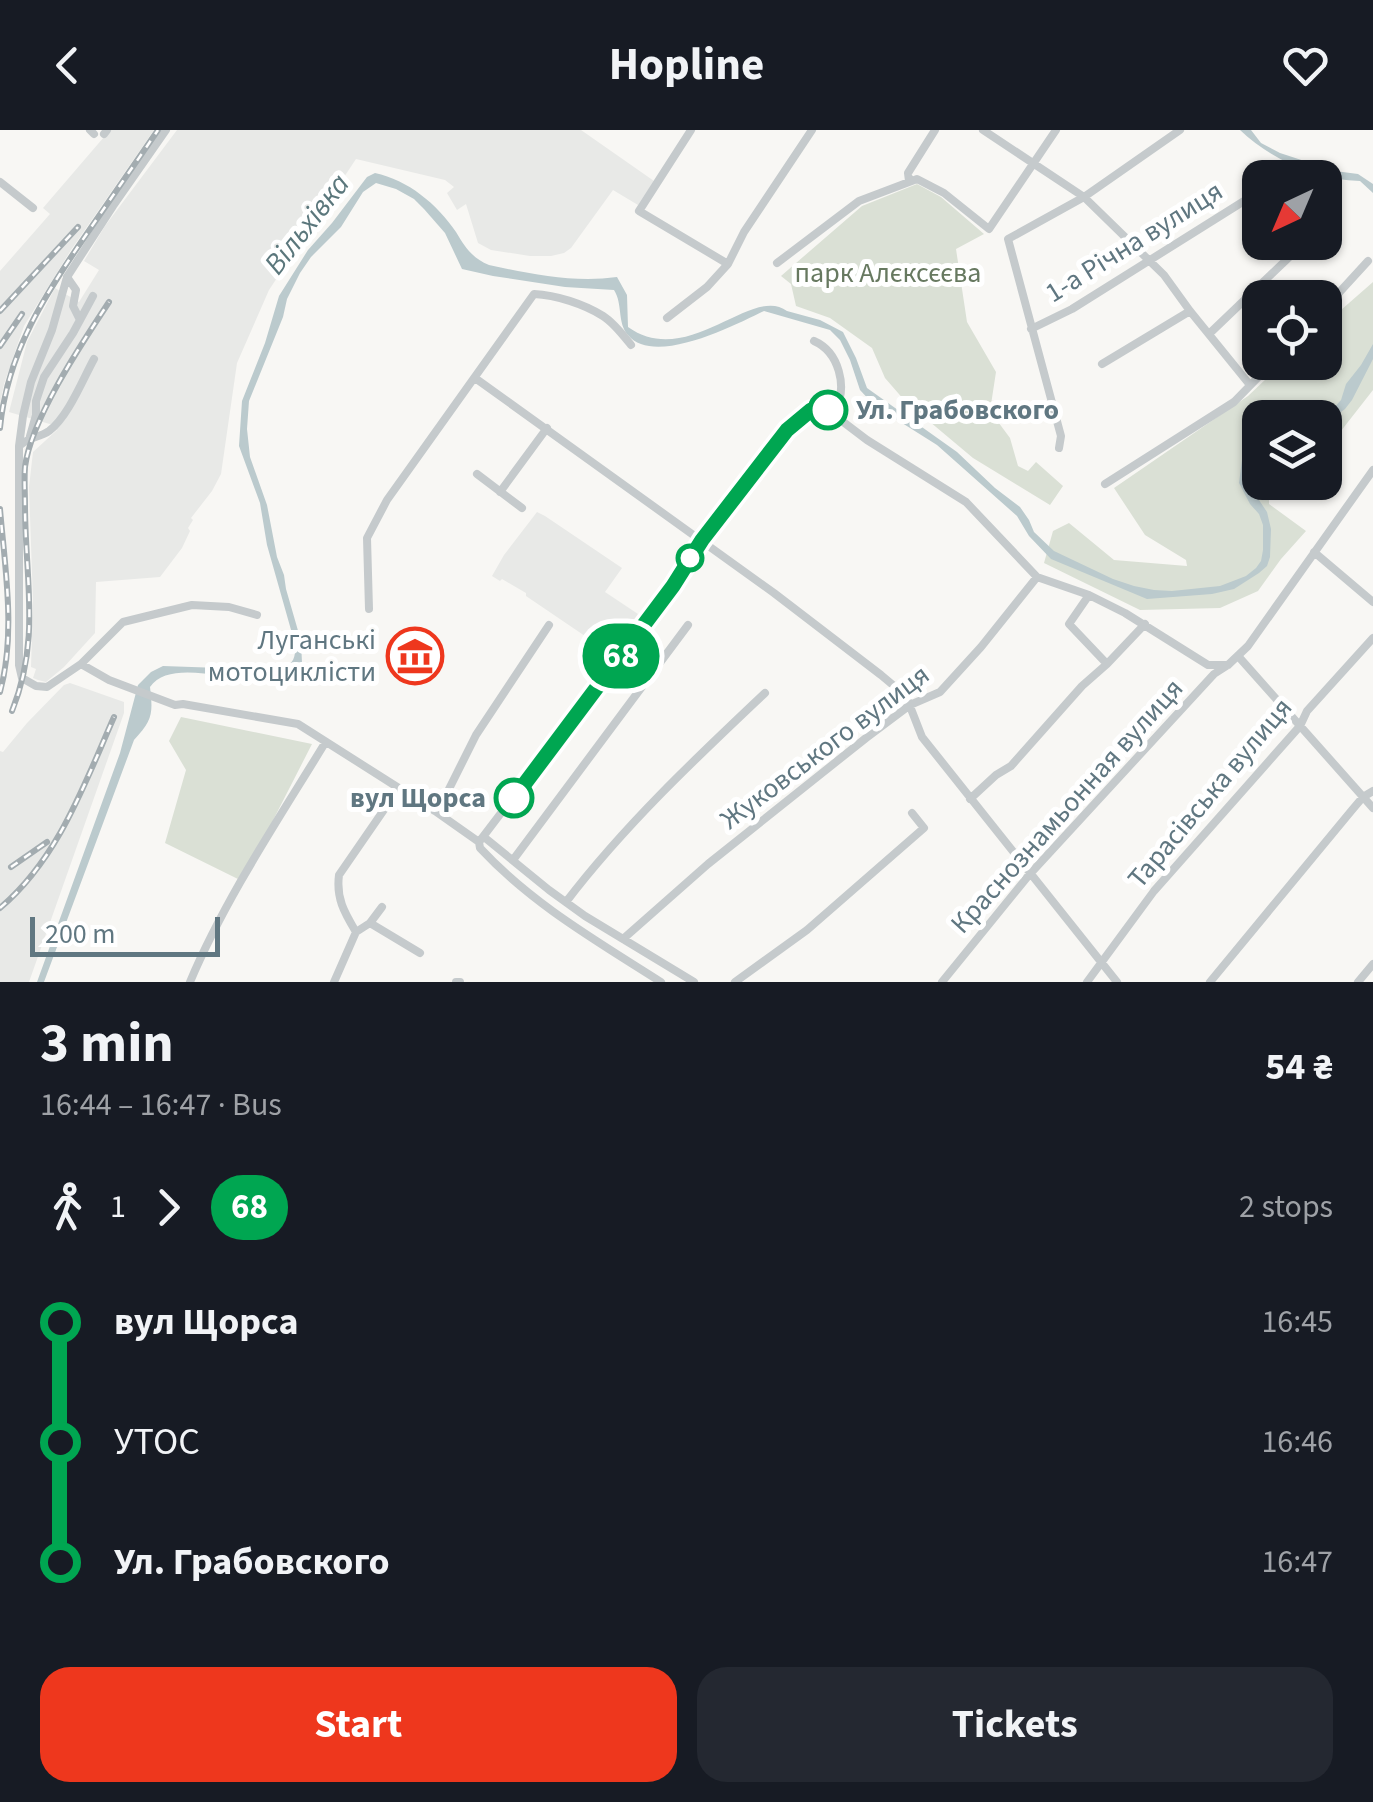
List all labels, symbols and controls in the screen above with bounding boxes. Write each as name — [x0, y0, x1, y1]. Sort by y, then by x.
text: Hopline — [609, 33, 764, 97]
icon: back — [40, 38, 95, 93]
icon: heart — [1278, 38, 1333, 93]
north arrow — [1242, 160, 1342, 260]
map controls — [1242, 160, 1342, 500]
water label: Вільхівка — [254, 164, 360, 284]
street label: 1-а Річна вулиця — [1037, 171, 1231, 313]
park label: парк Алєксєєва — [795, 253, 981, 293]
button: locate — [1242, 280, 1342, 380]
place label: Ул. Грабовского — [856, 390, 1059, 430]
marker: Ул. Грабовского — [809, 391, 847, 429]
button: layers — [1242, 400, 1342, 500]
unlabelled marker — [677, 545, 703, 571]
place label: Луганські мотоциклісти — [208, 620, 376, 692]
line badge: 68 — [576, 624, 666, 688]
museum icon: Луганські мотоциклісти — [385, 626, 445, 686]
text: 68 — [603, 631, 639, 681]
street label: Жуковського вулиця — [712, 655, 938, 839]
street label: Краснознамьонная вулиця — [941, 670, 1193, 942]
street label: Тарасівська вулиця — [1118, 689, 1302, 897]
place label: вул Щорса — [350, 778, 486, 818]
marker: вул Щорса — [495, 779, 533, 817]
scale bar — [30, 912, 220, 956]
text: 200 m — [45, 914, 116, 954]
text: 3 min — [40, 1005, 174, 1083]
text: 54 ₴ — [1265, 1040, 1333, 1094]
text: 16:44 – 16:47 · Bus — [40, 1082, 282, 1128]
icon: walk — [40, 1180, 95, 1235]
icon: forward — [141, 1180, 196, 1235]
text: 68 — [231, 1182, 268, 1232]
text: 1 — [110, 1184, 126, 1230]
text: 2 stops — [1239, 1184, 1333, 1230]
text: вул Щорса — [114, 1295, 298, 1349]
text: 16:45 — [1261, 1299, 1333, 1345]
text: УТОС — [114, 1415, 200, 1469]
text: 16:46 — [1261, 1419, 1333, 1465]
text: Ул. Грабовского — [114, 1535, 390, 1589]
text: 16:47 — [1261, 1539, 1333, 1585]
button: Start — [40, 1667, 677, 1782]
button: Tickets — [697, 1667, 1333, 1782]

